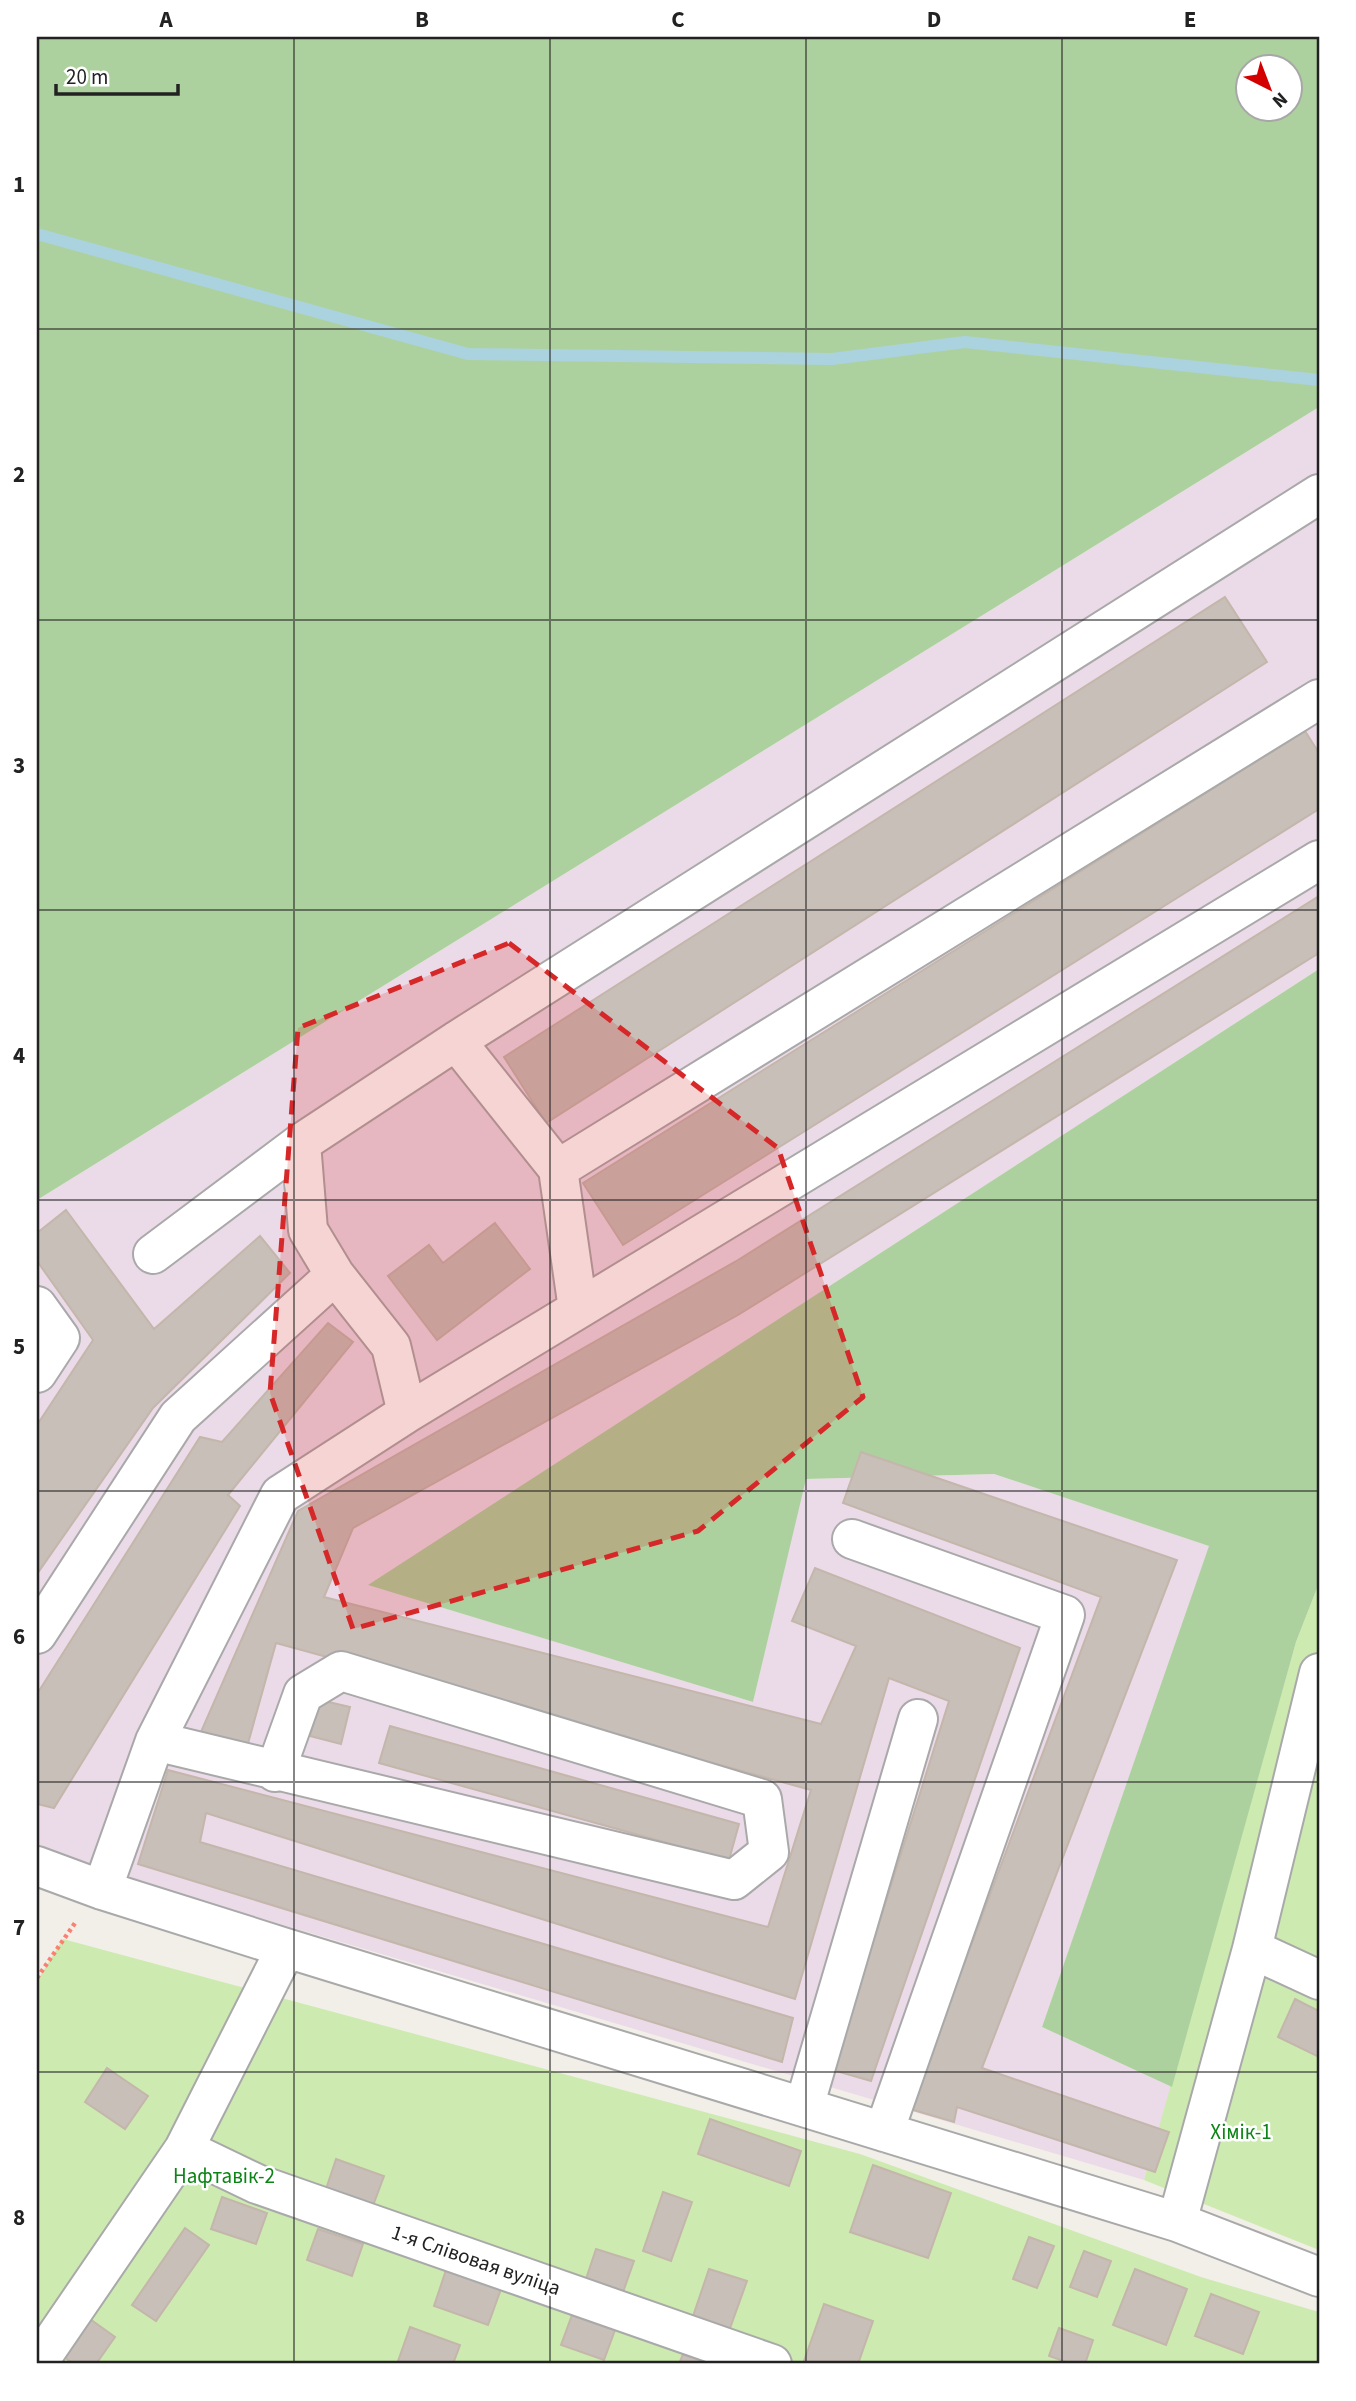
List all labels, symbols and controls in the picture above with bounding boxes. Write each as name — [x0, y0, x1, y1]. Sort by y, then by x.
text: A — [158, 3, 173, 36]
text: B — [415, 3, 429, 36]
text: C — [671, 3, 685, 36]
text: D — [927, 3, 941, 36]
text: E — [1184, 3, 1196, 36]
scale bar — [56, 52, 178, 96]
north arrow — [1234, 52, 1304, 122]
text: 20 m — [66, 62, 108, 92]
text: N — [1266, 85, 1293, 114]
text: 1 — [13, 168, 25, 201]
text: 2 — [13, 458, 25, 491]
text: 3 — [13, 749, 25, 782]
text: 4 — [13, 1039, 25, 1072]
text: 5 — [13, 1330, 25, 1363]
text: 6 — [13, 1620, 25, 1653]
text: 7 — [13, 1911, 25, 1944]
park label: Хімік-1 — [1210, 2117, 1272, 2147]
park label: Нафтавік-2 — [173, 2161, 275, 2191]
text: 8 — [13, 2201, 25, 2234]
street label: 1-я Слівовая вуліца — [387, 2217, 565, 2303]

